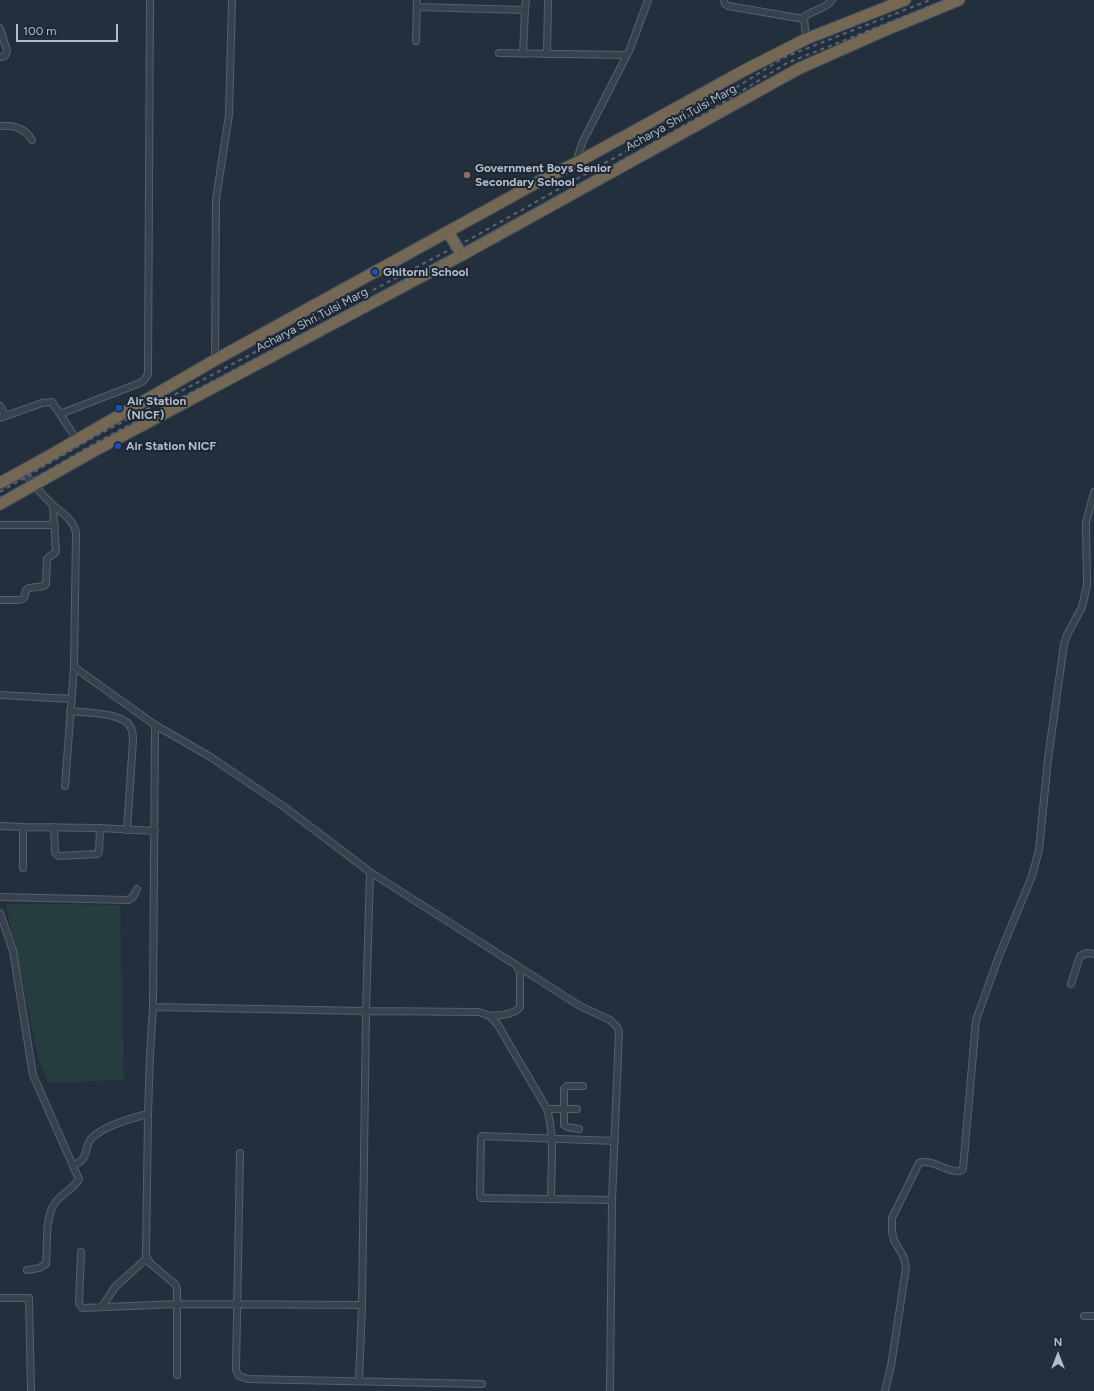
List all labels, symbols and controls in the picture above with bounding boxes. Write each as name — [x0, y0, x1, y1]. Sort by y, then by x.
scale bar — [18, 16, 120, 42]
text: 100 m — [23, 24, 57, 38]
street label: Acharya Shri Tulsi Marg — [623, 81, 739, 155]
place label: Government Boys Senior Secondary School — [475, 161, 612, 189]
marker: Government Boys Senior Secondary School — [462, 170, 472, 180]
place label: Ghitorni School — [383, 265, 469, 279]
marker: Ghitorni School — [370, 267, 380, 277]
street label: Acharya Shri Tulsi Marg — [254, 284, 370, 356]
place label: Air Station (NICF) — [127, 394, 186, 422]
marker: Air Station (NICF) — [114, 403, 124, 413]
place label: Air Station NICF — [126, 439, 216, 453]
marker: Air Station NICF — [113, 441, 123, 451]
north arrow — [1038, 1335, 1078, 1375]
text: N — [1054, 1336, 1062, 1349]

